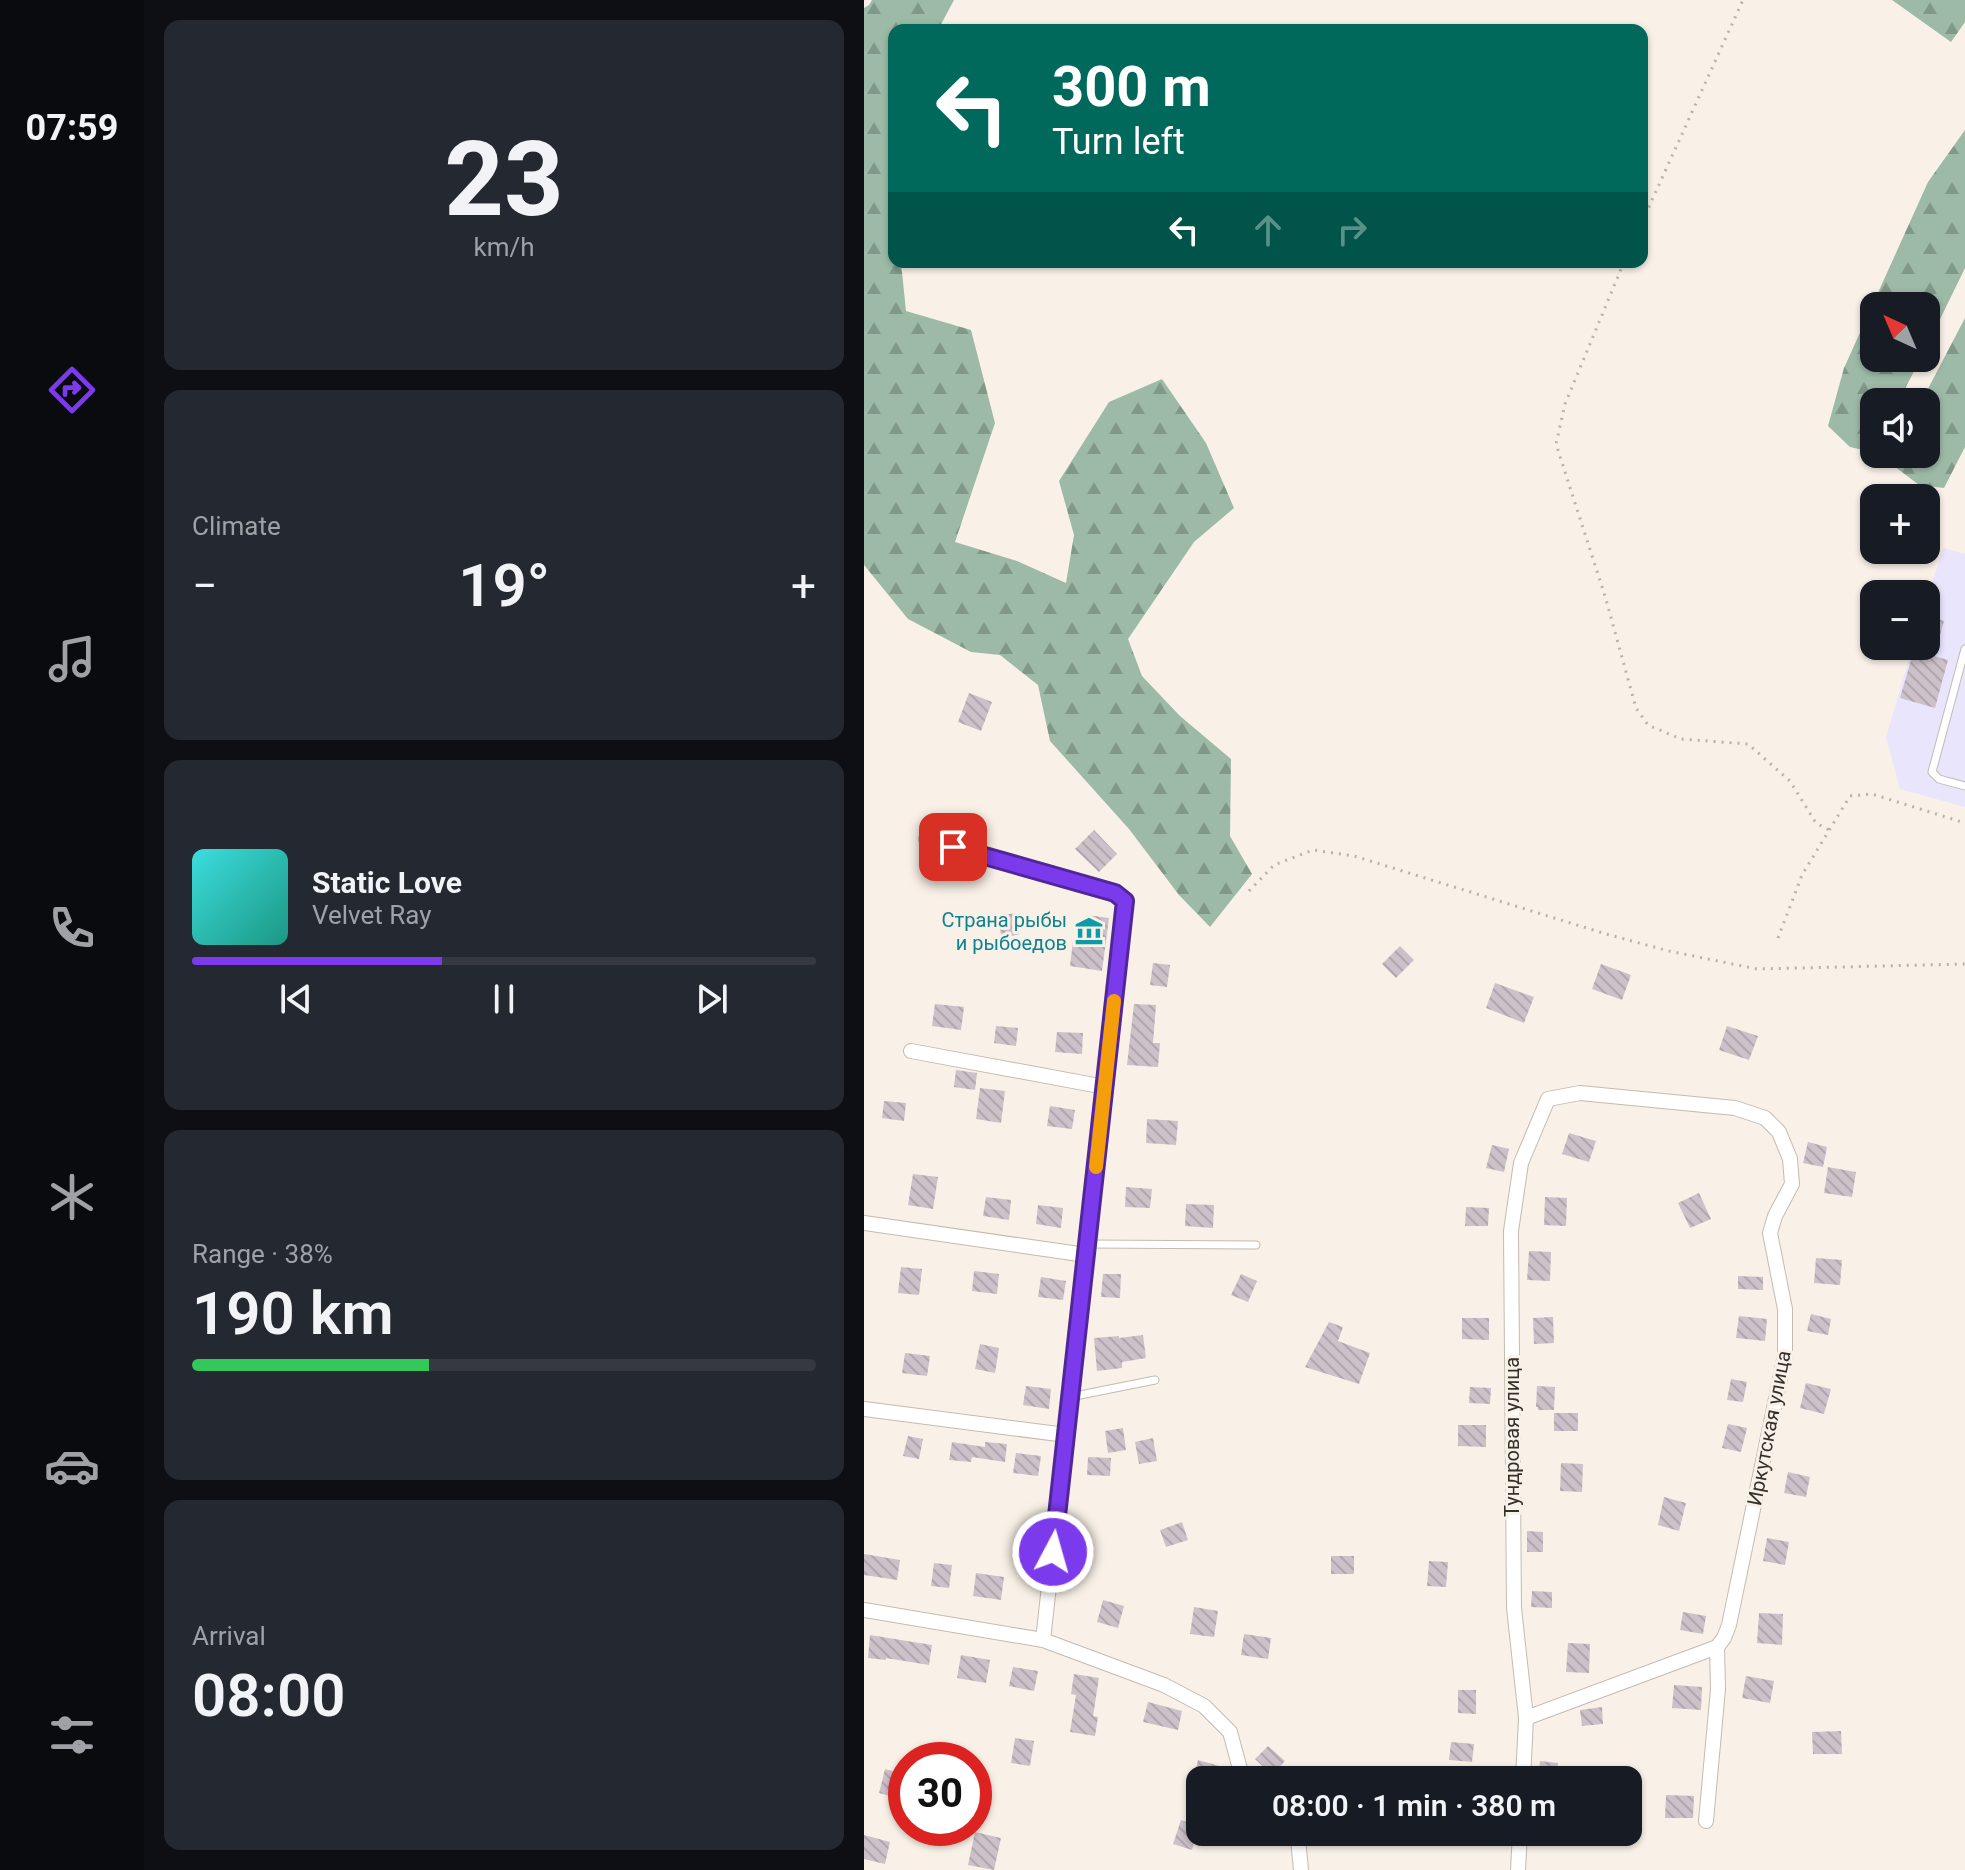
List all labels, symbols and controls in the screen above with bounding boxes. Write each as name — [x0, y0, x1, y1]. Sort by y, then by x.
text: 300 m — [1052, 54, 1211, 120]
icon: left — [920, 56, 1024, 160]
text: 07:59 — [26, 107, 118, 149]
text: 23 — [444, 119, 564, 240]
text: Turn left — [1052, 121, 1185, 163]
icon: left — [1162, 208, 1206, 252]
icon: ahead — [1246, 208, 1290, 252]
icon: right — [1330, 208, 1374, 252]
text: km/h — [473, 232, 535, 262]
north arrow — [1860, 292, 1940, 372]
map controls — [1860, 292, 1940, 660]
icon: directions — [44, 362, 100, 418]
button: sound — [1860, 388, 1940, 468]
button: + — [1860, 484, 1940, 564]
text: Climate — [192, 511, 281, 541]
text: 19° — [458, 550, 550, 621]
text: − — [192, 560, 217, 612]
text: + — [791, 560, 816, 612]
button: − — [1860, 580, 1940, 660]
icon: music — [44, 631, 100, 687]
pin — [919, 813, 987, 881]
icon: arrive — [931, 825, 975, 869]
text: Static Love — [312, 865, 462, 900]
icon: phone — [44, 900, 100, 956]
text: Velvet Ray — [312, 900, 432, 930]
place label: Страна рыбы и рыбоедов — [942, 908, 1067, 955]
museum icon: Страна рыбы и рыбоедов — [1074, 916, 1104, 946]
icon: previous — [274, 977, 318, 1021]
icon: pause — [482, 977, 526, 1021]
icon: next — [690, 977, 734, 1021]
icon: climate — [44, 1169, 100, 1225]
text: Range · 38% — [192, 1239, 333, 1269]
text: 190 km — [192, 1278, 394, 1349]
street label: Иркутская улица — [1742, 1348, 1796, 1508]
street label: Тундровая улица — [1500, 1357, 1524, 1517]
icon: car — [44, 1438, 100, 1494]
position arrow — [1011, 1510, 1095, 1594]
text: Arrival — [192, 1621, 266, 1651]
text: 08:00 — [192, 1660, 345, 1731]
icon: filters — [44, 1707, 100, 1763]
speed limit sign: 30 — [888, 1742, 992, 1846]
text: 08:00 · 1 min · 380 m — [1272, 1788, 1556, 1823]

